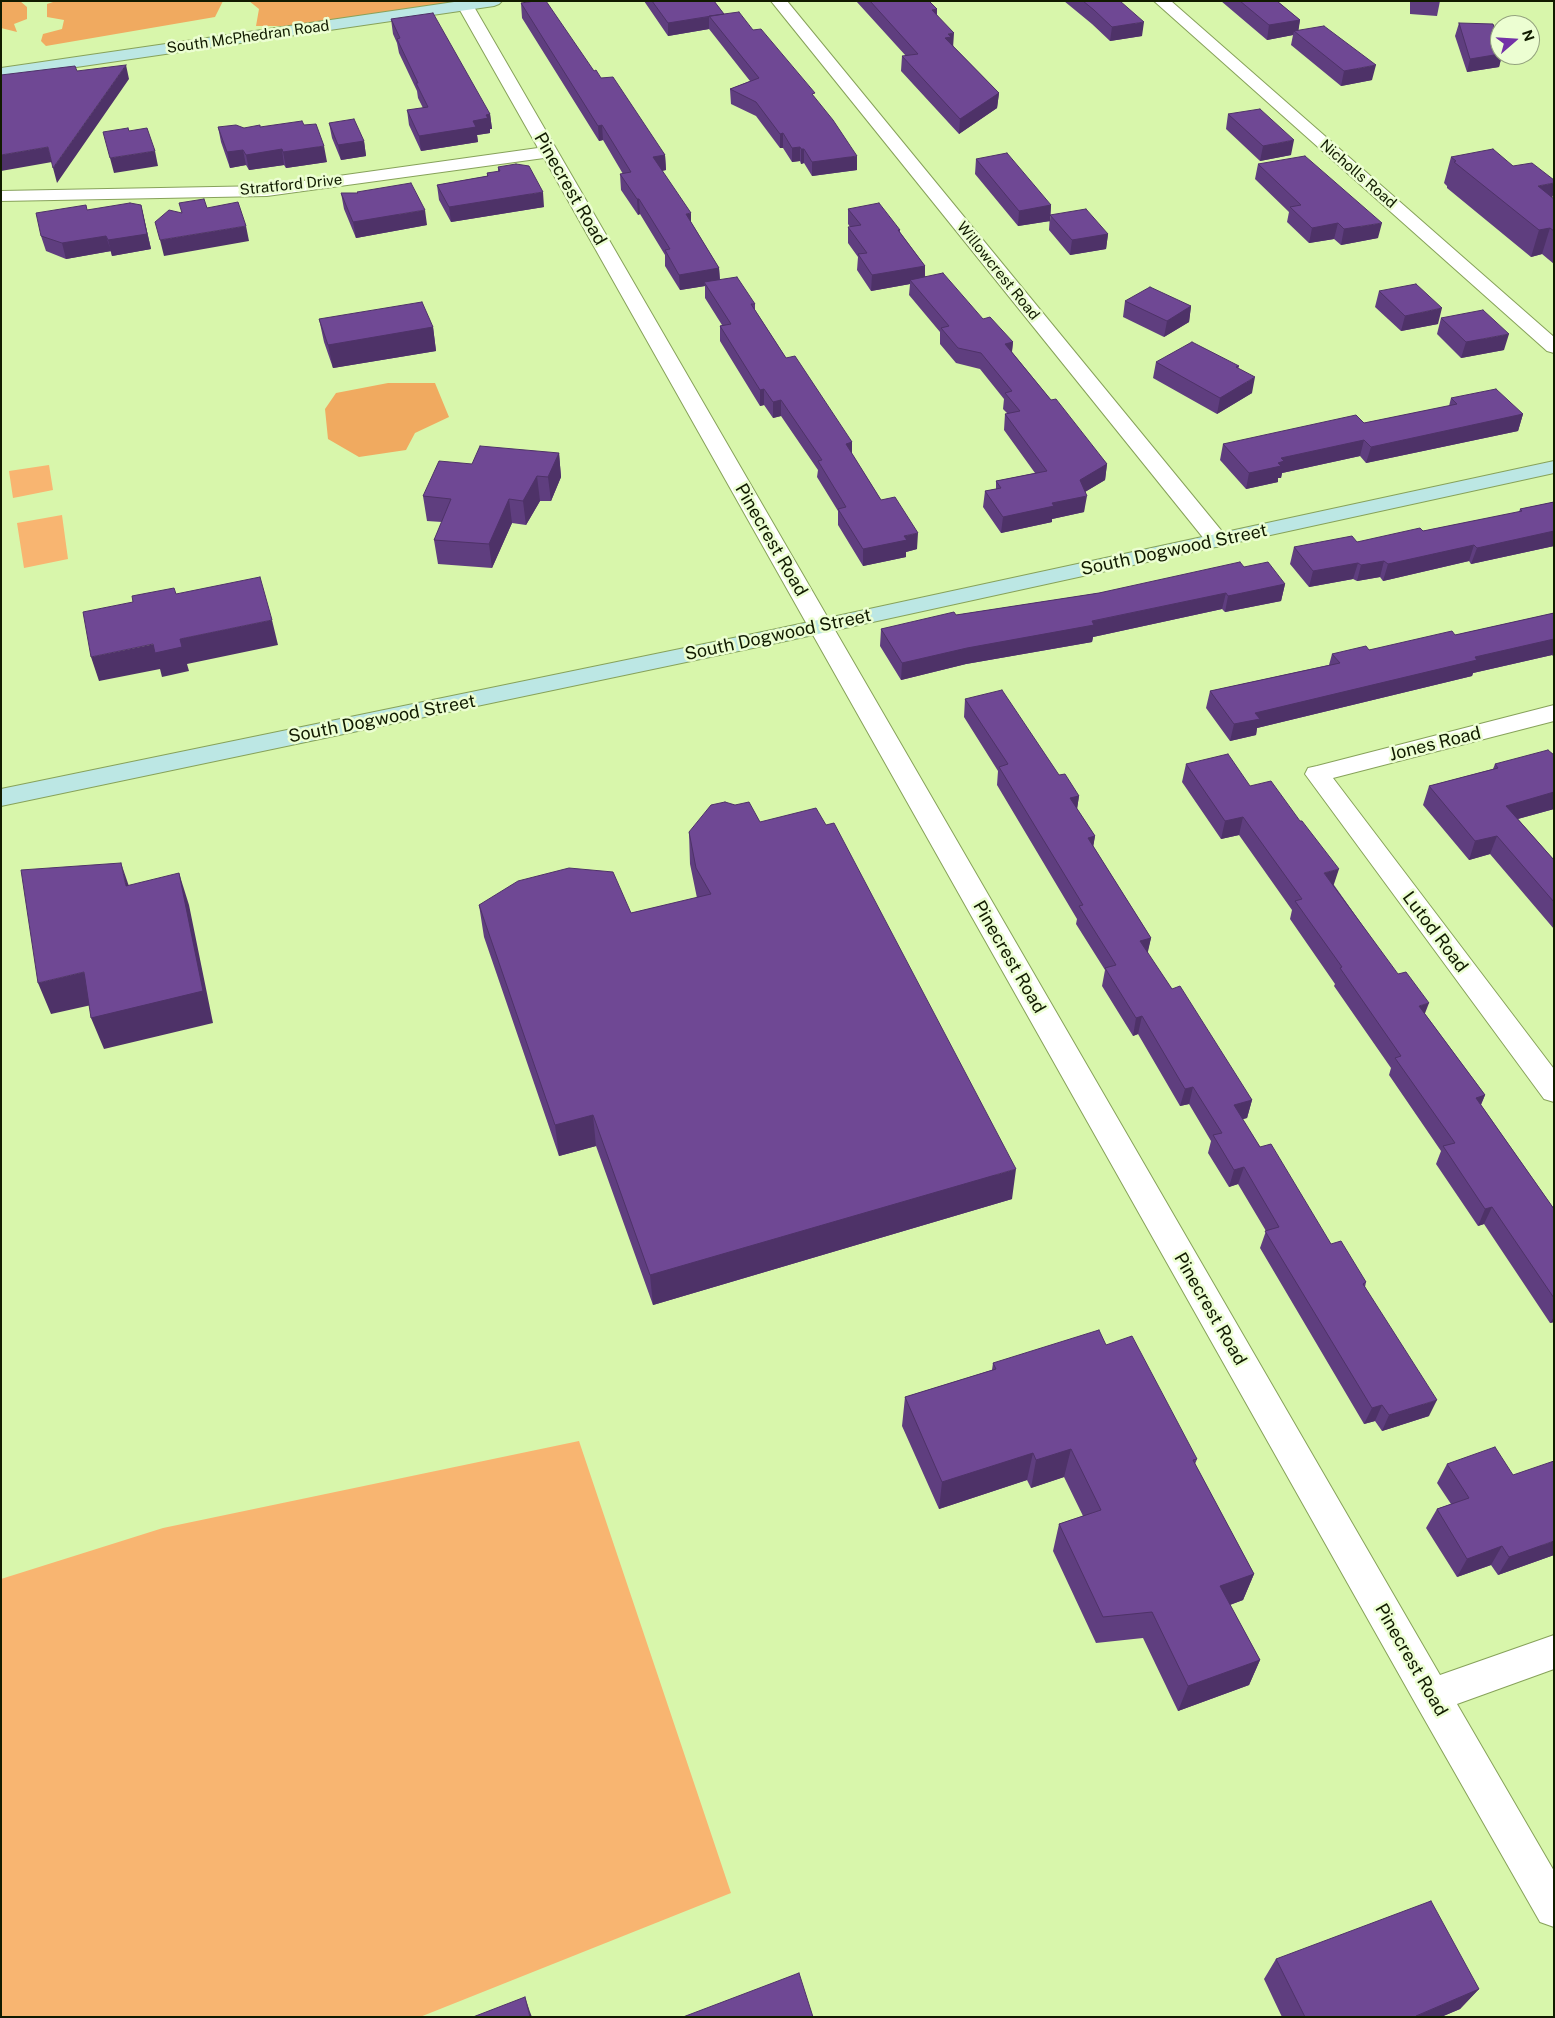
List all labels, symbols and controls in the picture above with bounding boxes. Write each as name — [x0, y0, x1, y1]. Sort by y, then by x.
north arrow — [1490, 15, 1540, 65]
street label: South McPhedran Road — [166, 17, 330, 57]
text: N — [1519, 28, 1538, 43]
street label: Pinecrest Road — [529, 129, 611, 249]
street label: Nicholls Road — [1316, 136, 1400, 212]
street label: Stratford Drive — [239, 171, 343, 199]
street label: Willowcrest Road — [953, 218, 1043, 324]
street label: Pinecrest Road — [730, 480, 812, 600]
street label: South Dogwood Street — [1079, 520, 1269, 580]
street label: South Dogwood Street — [683, 605, 873, 665]
street label: South Dogwood Street — [287, 690, 477, 748]
street label: Jones Road — [1387, 722, 1483, 766]
street label: Lutod Road — [1398, 887, 1472, 977]
street label: Pinecrest Road — [968, 897, 1050, 1017]
street label: Pinecrest Road — [1169, 1249, 1251, 1369]
street label: Pinecrest Road — [1370, 1600, 1452, 1720]

